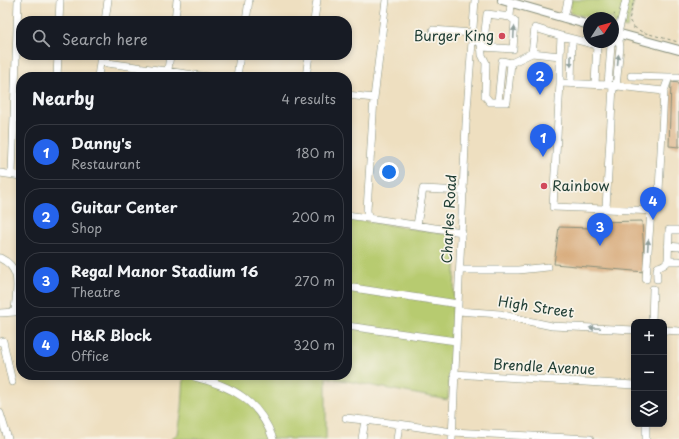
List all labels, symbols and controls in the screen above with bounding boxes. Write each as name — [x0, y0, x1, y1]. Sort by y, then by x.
north arrow — [583, 12, 619, 48]
search box — [16, 16, 352, 60]
place label: Burger King — [414, 25, 494, 46]
one-way arrow — [511, 26, 518, 38]
icon: search — [30, 27, 52, 49]
text: Search here — [62, 27, 148, 50]
marker: Burger King — [497, 31, 507, 41]
one-way arrow — [615, 54, 622, 66]
one-way arrow — [568, 55, 575, 67]
pin: 2 — [527, 62, 553, 95]
text: Nearby — [32, 85, 94, 111]
text: 4 results — [282, 89, 336, 108]
pin: 1 — [530, 124, 556, 157]
text: Danny's — [71, 131, 132, 154]
text: 1 — [43, 143, 49, 162]
text: 180 m — [296, 143, 335, 162]
text: Restaurant — [71, 154, 141, 173]
your location — [379, 162, 399, 182]
street label: Charles Road — [436, 174, 461, 264]
place label: Rainbow — [552, 175, 609, 196]
marker: Rainbow — [539, 181, 549, 191]
pin: 4 — [640, 187, 666, 220]
text: Guitar Center — [71, 195, 177, 218]
text: 2 — [41, 207, 51, 226]
text: 200 m — [292, 207, 335, 226]
pin: 3 — [587, 213, 613, 246]
text: Shop — [71, 218, 102, 237]
one-way arrow — [645, 239, 652, 251]
text: Regal Manor Stadium 16 — [71, 259, 258, 282]
text: 3 — [42, 271, 50, 290]
text: 270 m — [294, 271, 335, 290]
text: Theatre — [71, 282, 120, 301]
street label: High Street — [497, 290, 576, 323]
map controls — [631, 319, 667, 427]
button: + — [631, 319, 667, 355]
text: H&R Block — [71, 323, 152, 346]
one-way arrow — [588, 325, 601, 331]
text: 4 — [42, 335, 50, 354]
text: 320 m — [293, 335, 335, 354]
text: Office — [71, 346, 109, 365]
street label: Brendle Avenue — [492, 353, 596, 380]
button: − — [631, 355, 667, 391]
button: layers — [631, 391, 667, 427]

